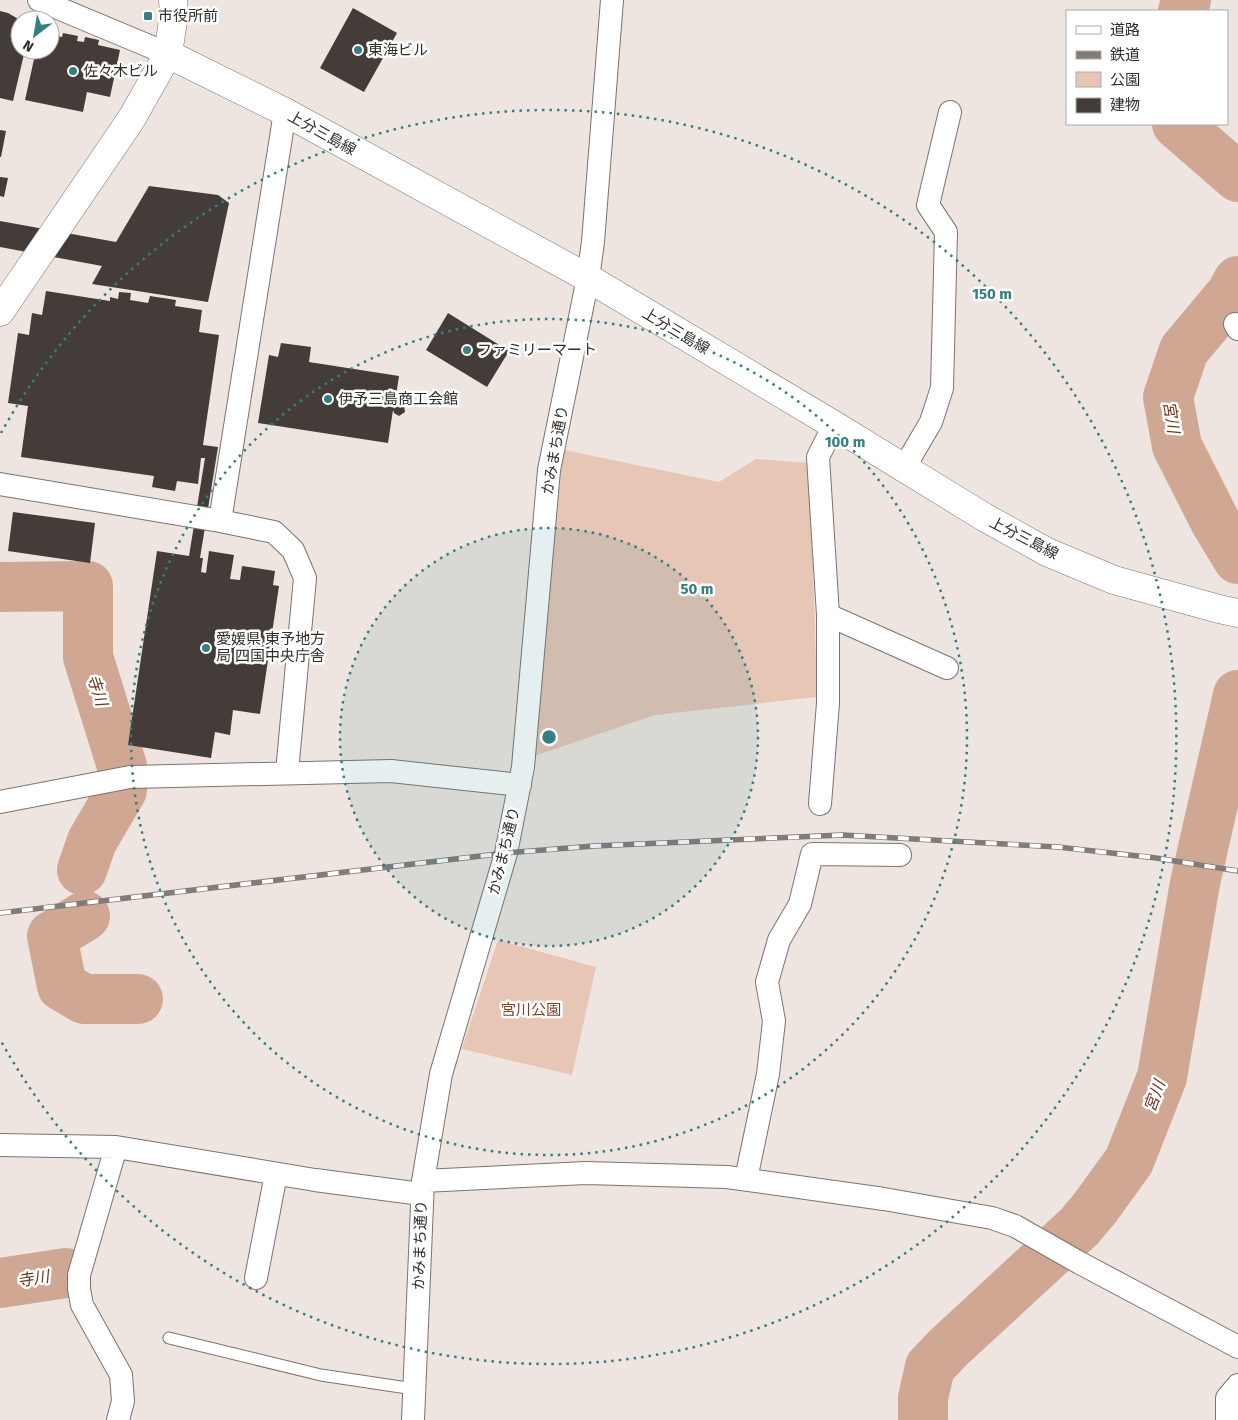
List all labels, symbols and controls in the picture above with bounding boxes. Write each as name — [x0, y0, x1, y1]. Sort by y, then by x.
place label: 市役所前 — [158, 7, 218, 25]
north arrow — [10, 10, 60, 60]
marker: 市役所前 — [142, 10, 154, 22]
legend — [1066, 10, 1228, 125]
text: 道路 — [1110, 21, 1140, 39]
text: N — [20, 36, 37, 55]
place label: 東海ビル — [368, 41, 428, 59]
marker: 東海ビル — [352, 44, 364, 56]
text: 鉄道 — [1110, 46, 1140, 64]
place label: 佐々木ビル — [83, 62, 158, 80]
marker: 佐々木ビル — [67, 65, 79, 77]
text: 公園 — [1110, 71, 1140, 89]
text: 建物 — [1110, 96, 1140, 114]
street label: 上分三島線 — [285, 107, 359, 159]
text: 150 m — [972, 285, 1012, 303]
street label: 上分三島線 — [639, 304, 713, 358]
place label: ファミリーマート — [477, 341, 597, 359]
marker: ファミリーマート — [461, 344, 473, 356]
place label: 伊予三島商工会館 — [338, 390, 458, 408]
marker: 伊予三島商工会館 — [322, 393, 334, 405]
water label: 宮川 — [1160, 400, 1184, 436]
street label: かみまち通り — [538, 404, 572, 496]
text: 100 m — [825, 433, 865, 451]
street label: 上分三島線 — [986, 513, 1062, 563]
text: 50 m — [680, 580, 714, 598]
place label: 愛媛県 東予地方 局 四国中央庁舎 — [216, 630, 325, 665]
marker: 愛媛県 東予地方 局 四国中央庁舎 — [200, 642, 212, 654]
water label: 寺川 — [84, 672, 112, 710]
centre of rings — [540, 728, 558, 746]
street label: かみまち通り — [484, 805, 524, 897]
park label: 宮川公園 — [501, 1001, 561, 1019]
water label: 宮川 — [1140, 1076, 1170, 1114]
street label: かみまち通り — [409, 1200, 431, 1290]
water label: 寺川 — [16, 1266, 52, 1290]

